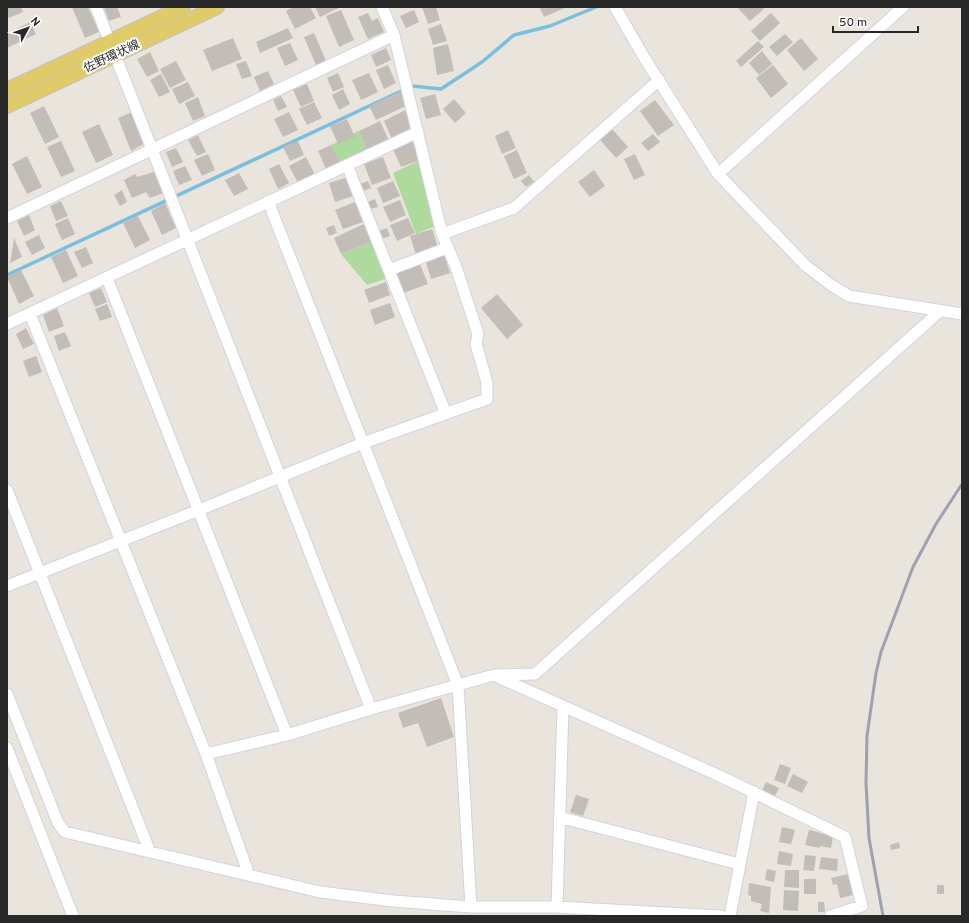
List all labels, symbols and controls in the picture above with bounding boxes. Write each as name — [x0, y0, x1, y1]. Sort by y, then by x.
north arrow — [8, 8, 48, 48]
scale bar — [833, 8, 918, 34]
text: N — [27, 15, 43, 30]
text: 50 m — [839, 15, 867, 31]
street label: 佐野環状線 — [81, 37, 143, 77]

